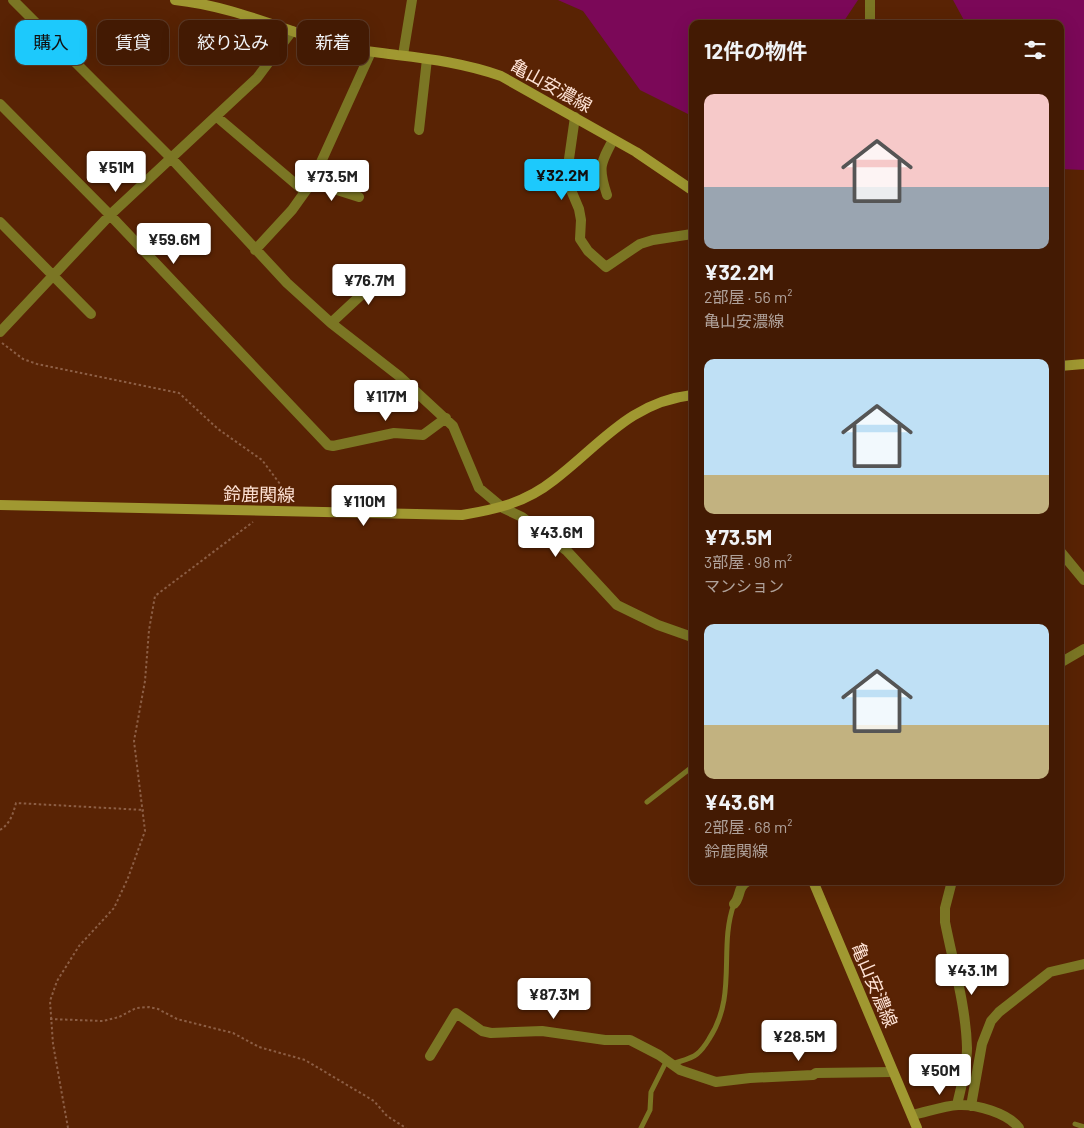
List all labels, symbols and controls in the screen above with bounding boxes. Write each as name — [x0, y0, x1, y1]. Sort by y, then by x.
chip: 購入 — [15, 20, 87, 65]
chip: 賃貸 — [97, 20, 169, 65]
chip: 絞り込み — [179, 20, 287, 65]
chip: 新着 — [297, 20, 369, 65]
icon: filters — [1021, 36, 1049, 64]
text: 12件の物件 — [704, 38, 807, 63]
street label: 亀山安濃線 — [507, 54, 596, 117]
icon: home — [832, 126, 922, 216]
pin: ¥51M — [86, 150, 146, 193]
text: ¥51M — [98, 157, 134, 176]
pin: ¥32.2M — [521, 158, 603, 201]
pin: ¥73.5M — [291, 160, 373, 202]
text: ¥32.2M — [535, 165, 589, 184]
text: ¥73.5M — [306, 166, 358, 185]
pin: ¥59.6M — [133, 222, 215, 265]
text: ¥59.6M — [148, 229, 200, 248]
text: ¥32.2M — [704, 259, 774, 284]
pin: ¥76.7M — [328, 264, 410, 306]
text: ¥76.7M — [343, 270, 395, 289]
text: 2部屋 · 56 m² — [704, 287, 792, 306]
text: 亀山安濃線 — [704, 311, 784, 330]
pin: ¥117M — [351, 380, 421, 422]
text: ¥117M — [365, 386, 407, 405]
icon: home — [832, 391, 922, 481]
street label: 鈴鹿関線 — [223, 482, 295, 506]
pin: ¥110M — [329, 484, 399, 527]
text: ¥110M — [343, 491, 385, 510]
pin: ¥43.6M — [515, 516, 597, 558]
text: ¥43.6M — [529, 522, 583, 541]
text: ¥73.5M — [704, 524, 772, 549]
text: 3部屋 · 98 m² — [704, 552, 792, 571]
text: マンション — [704, 576, 784, 595]
icon: home — [832, 656, 922, 746]
text: ¥43.6M — [704, 789, 774, 814]
text: 2部屋 · 68 m² — [704, 817, 793, 836]
text: 鈴鹿関線 — [704, 841, 768, 860]
street label: 亀山安濃線 — [847, 939, 903, 1030]
pin: ¥43.1M — [931, 954, 1013, 996]
text: ¥43.1M — [947, 960, 997, 979]
pin: ¥87.3M — [513, 978, 595, 1020]
text: ¥87.3M — [529, 984, 579, 1003]
pin: ¥28.5M — [758, 1020, 840, 1062]
text: ¥28.5M — [773, 1026, 825, 1045]
pin: ¥50M — [910, 1054, 970, 1096]
text: ¥50M — [920, 1060, 960, 1079]

